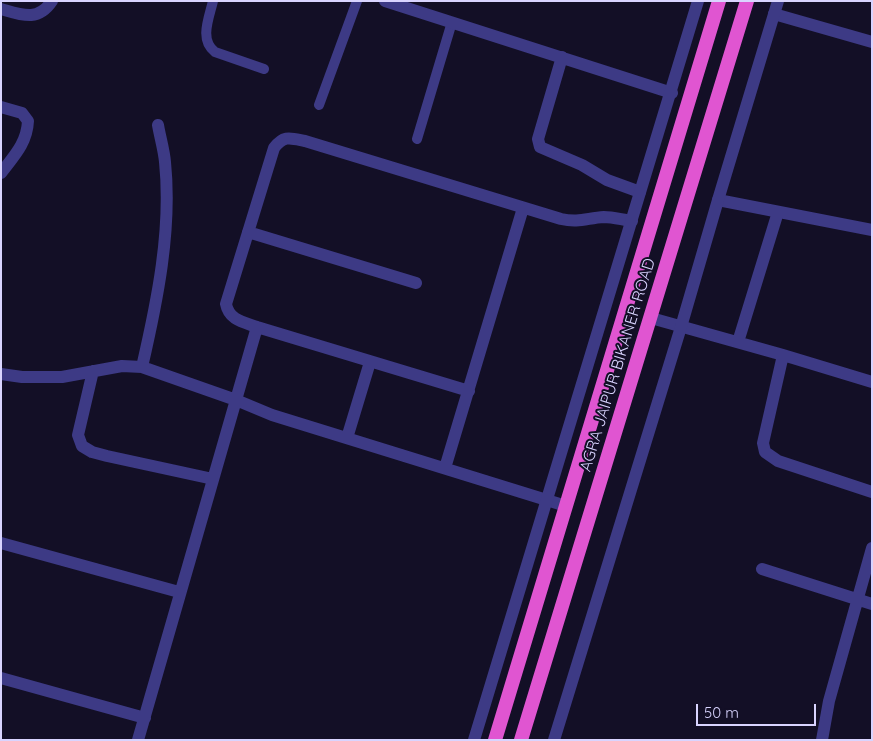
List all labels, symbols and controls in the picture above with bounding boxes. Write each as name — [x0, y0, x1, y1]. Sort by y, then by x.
street label: AGRA JAIPUR BIKANER ROAD — [576, 256, 660, 474]
scale bar — [698, 694, 818, 726]
text: 50 m — [704, 703, 739, 722]

